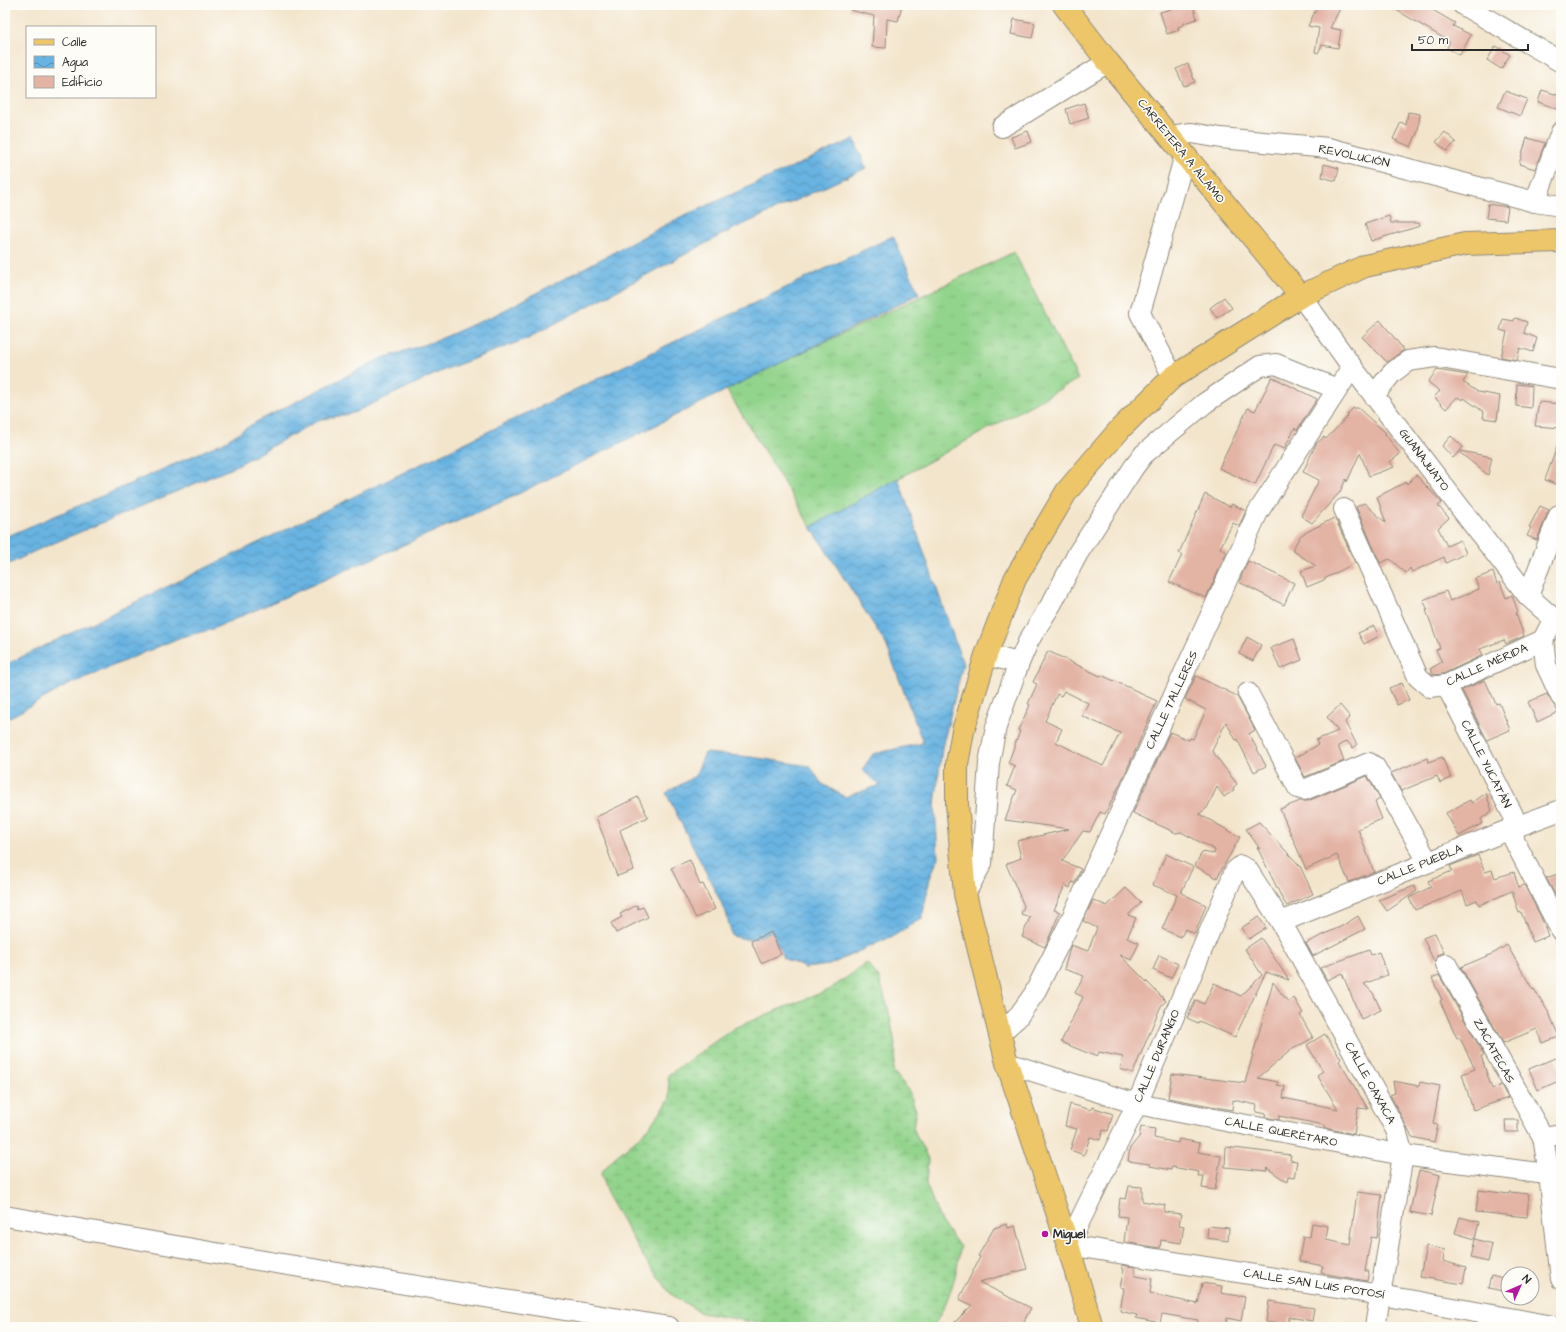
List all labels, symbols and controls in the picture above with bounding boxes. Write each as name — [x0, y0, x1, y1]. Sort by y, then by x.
legend — [26, 26, 156, 98]
scale bar — [1412, 26, 1528, 52]
text: 50 m — [1418, 32, 1449, 49]
text: Calle — [62, 34, 87, 51]
text: Agua — [62, 54, 88, 72]
text: Edificio — [62, 74, 102, 91]
street label: CARRETERA A ÁLAMO — [1133, 95, 1229, 207]
street label: REVOLUCIÓN — [1317, 140, 1392, 172]
street label: GUANAJUATO — [1395, 425, 1453, 495]
street label: CALLE MÉRIDA — [1444, 639, 1531, 691]
street label: CALLE TALLERES — [1142, 648, 1202, 752]
street label: CALLE YUCATÁN — [1456, 717, 1516, 811]
street label: CALLE PUEBLA — [1375, 840, 1466, 890]
street label: CALLE DURANGO — [1130, 1007, 1184, 1105]
street label: ZACATECAS — [1469, 1015, 1519, 1087]
street label: CALLE OAXACA — [1340, 1039, 1400, 1127]
street label: CALLE QUERÉTARO — [1223, 1113, 1339, 1151]
place label: Miguel — [1053, 1226, 1086, 1245]
marker: Miguel — [1040, 1229, 1050, 1239]
street label: CALLE SAN LUIS POTOSÍ — [1242, 1264, 1386, 1304]
north arrow — [1500, 1266, 1540, 1306]
text: N — [1519, 1272, 1535, 1287]

